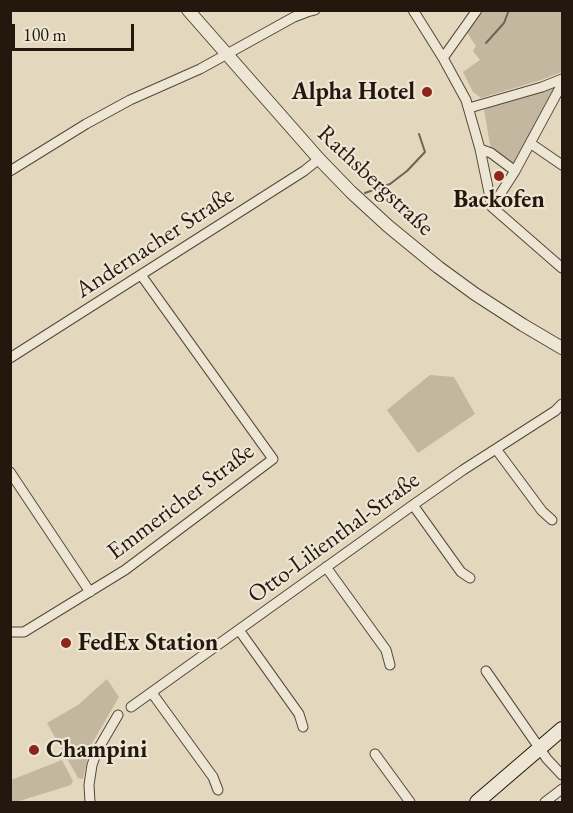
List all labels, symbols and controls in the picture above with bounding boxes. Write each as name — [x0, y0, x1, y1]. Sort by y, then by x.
scale bar — [15, 12, 136, 50]
text: 100 m — [23, 23, 67, 46]
place label: Alpha Hotel — [291, 78, 415, 106]
marker: Alpha Hotel — [420, 85, 434, 99]
street label: Rathsbergstraße — [311, 120, 439, 242]
marker: Backofen — [492, 169, 506, 183]
street label: Andernacher Straße — [70, 181, 240, 305]
place label: Backofen — [453, 186, 545, 214]
street label: Emmericher Straße — [102, 437, 260, 567]
street label: Otto-Lilienthal-Straße — [243, 466, 425, 610]
place label: FedEx Station — [78, 629, 218, 657]
marker: FedEx Station — [59, 636, 73, 650]
place label: Champini — [46, 736, 147, 764]
marker: Champini — [27, 743, 41, 757]

